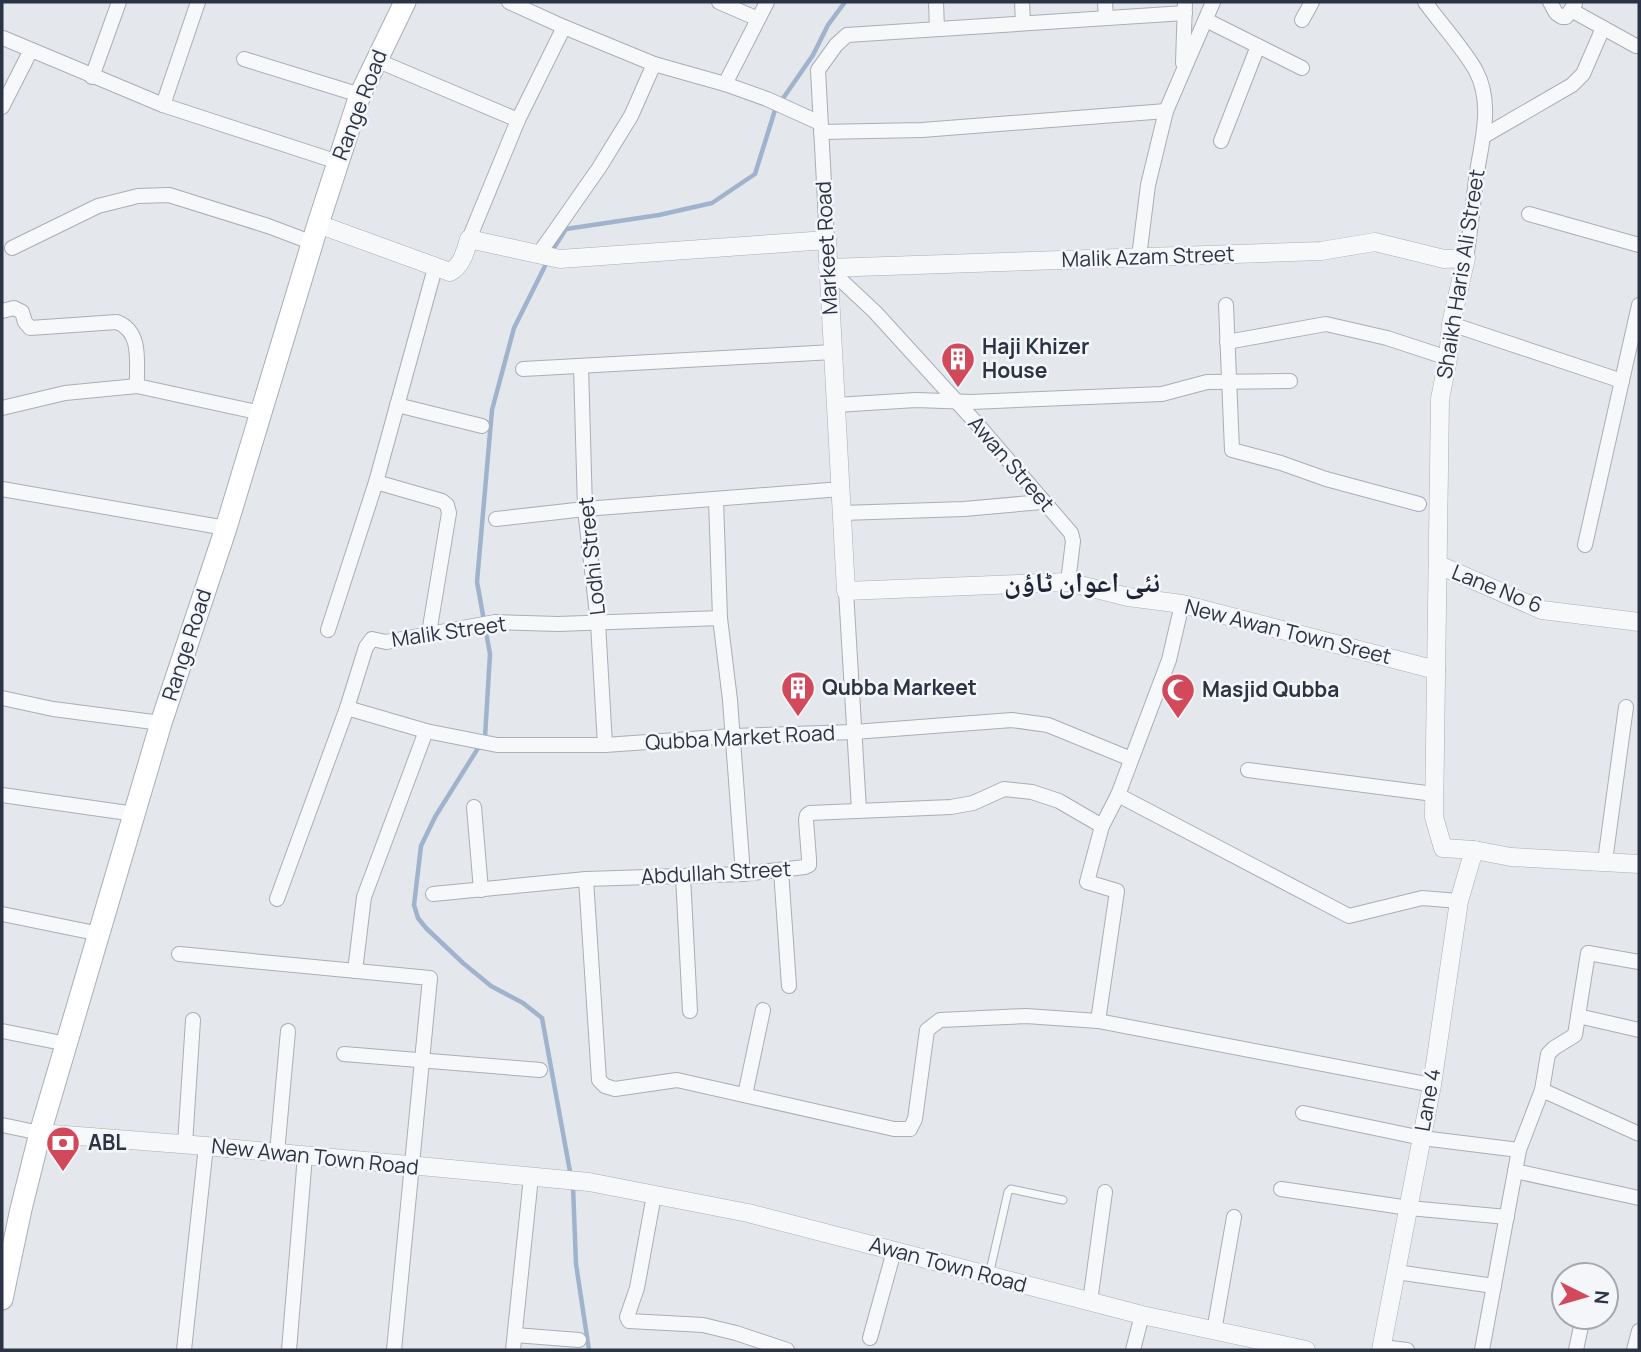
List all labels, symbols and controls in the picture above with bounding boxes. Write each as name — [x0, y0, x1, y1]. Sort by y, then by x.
street label: Range Road — [325, 45, 393, 164]
street label: Shaikh Haris Ali Street — [1430, 167, 1490, 381]
street label: Markeet Road — [809, 180, 843, 316]
street label: Malik Azam Street — [1061, 239, 1235, 273]
place label: Haji Khizer House — [982, 332, 1089, 384]
building icon: Haji Khizer House — [939, 340, 977, 389]
street label: Awan Street — [962, 410, 1061, 517]
street label: Lodhi Street — [571, 496, 611, 617]
street label: Lane No 6 — [1448, 557, 1547, 619]
district label: نئی اعوان ٹاؤن — [1004, 562, 1160, 600]
street label: Range Road — [155, 585, 217, 704]
street label: New Awan Town Sreet — [1182, 592, 1394, 670]
street label: Malik Street — [390, 609, 508, 653]
building icon: Qubba Markeet — [779, 669, 817, 718]
mosque icon: Masjid Qubba — [1159, 671, 1197, 720]
place label: Qubba Markeet — [822, 673, 977, 701]
place label: Masjid Qubba — [1202, 675, 1339, 703]
street label: Qubba Market Road — [644, 718, 836, 756]
street label: Abdullah Street — [640, 854, 792, 890]
street label: Lane 4 — [1408, 1066, 1446, 1134]
bank icon: ABL — [44, 1124, 82, 1173]
place label: ABL — [88, 1128, 127, 1156]
street label: New Awan Town Road — [210, 1131, 420, 1181]
street label: Awan Town Road — [867, 1230, 1030, 1298]
north arrow — [1550, 1261, 1620, 1331]
text: N — [1588, 1290, 1615, 1305]

